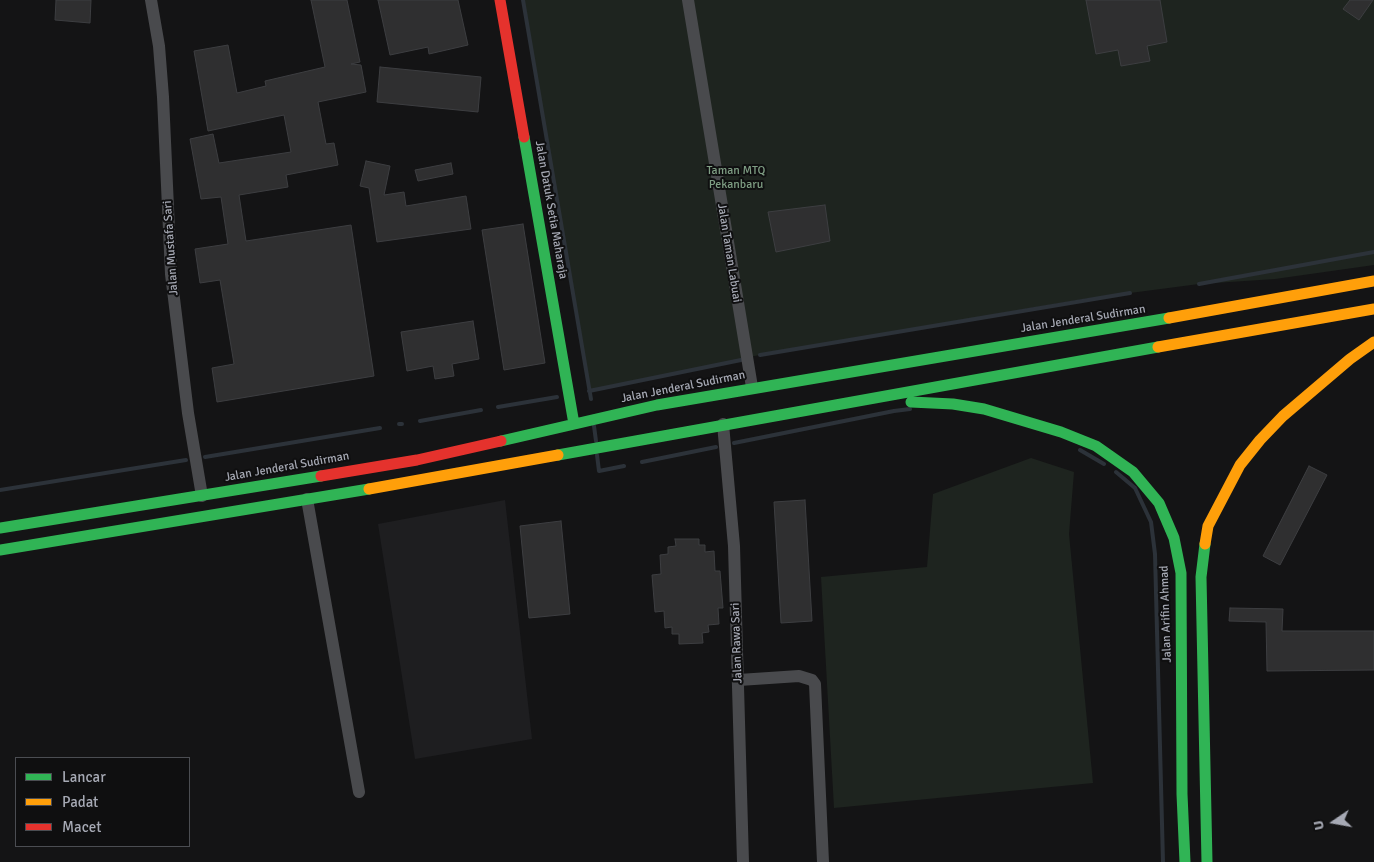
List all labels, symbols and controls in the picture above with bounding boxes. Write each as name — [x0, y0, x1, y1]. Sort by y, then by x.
street label: Jalan Datuk Setia Maharaja — [532, 140, 570, 280]
park label: Taman MTQ Pekanbaru — [707, 164, 765, 192]
street label: Jalan Mustafa Sari — [161, 200, 181, 296]
street label: Jalan Taman Labuai — [714, 202, 744, 304]
street label: Jalan Jenderal Sudirman — [1020, 302, 1146, 336]
street label: Jalan Jenderal Sudirman — [620, 368, 746, 406]
street label: Jalan Jenderal Sudirman — [224, 449, 350, 485]
street label: Jalan Arifin Ahmad — [1157, 565, 1175, 663]
street label: Jalan Rawa Sari — [728, 602, 746, 684]
legend — [15, 757, 190, 847]
text: Lancar — [62, 768, 106, 786]
text: Padat — [62, 793, 98, 811]
north arrow — [1309, 797, 1359, 847]
text: Macet — [62, 818, 101, 836]
text: U — [1310, 819, 1328, 832]

